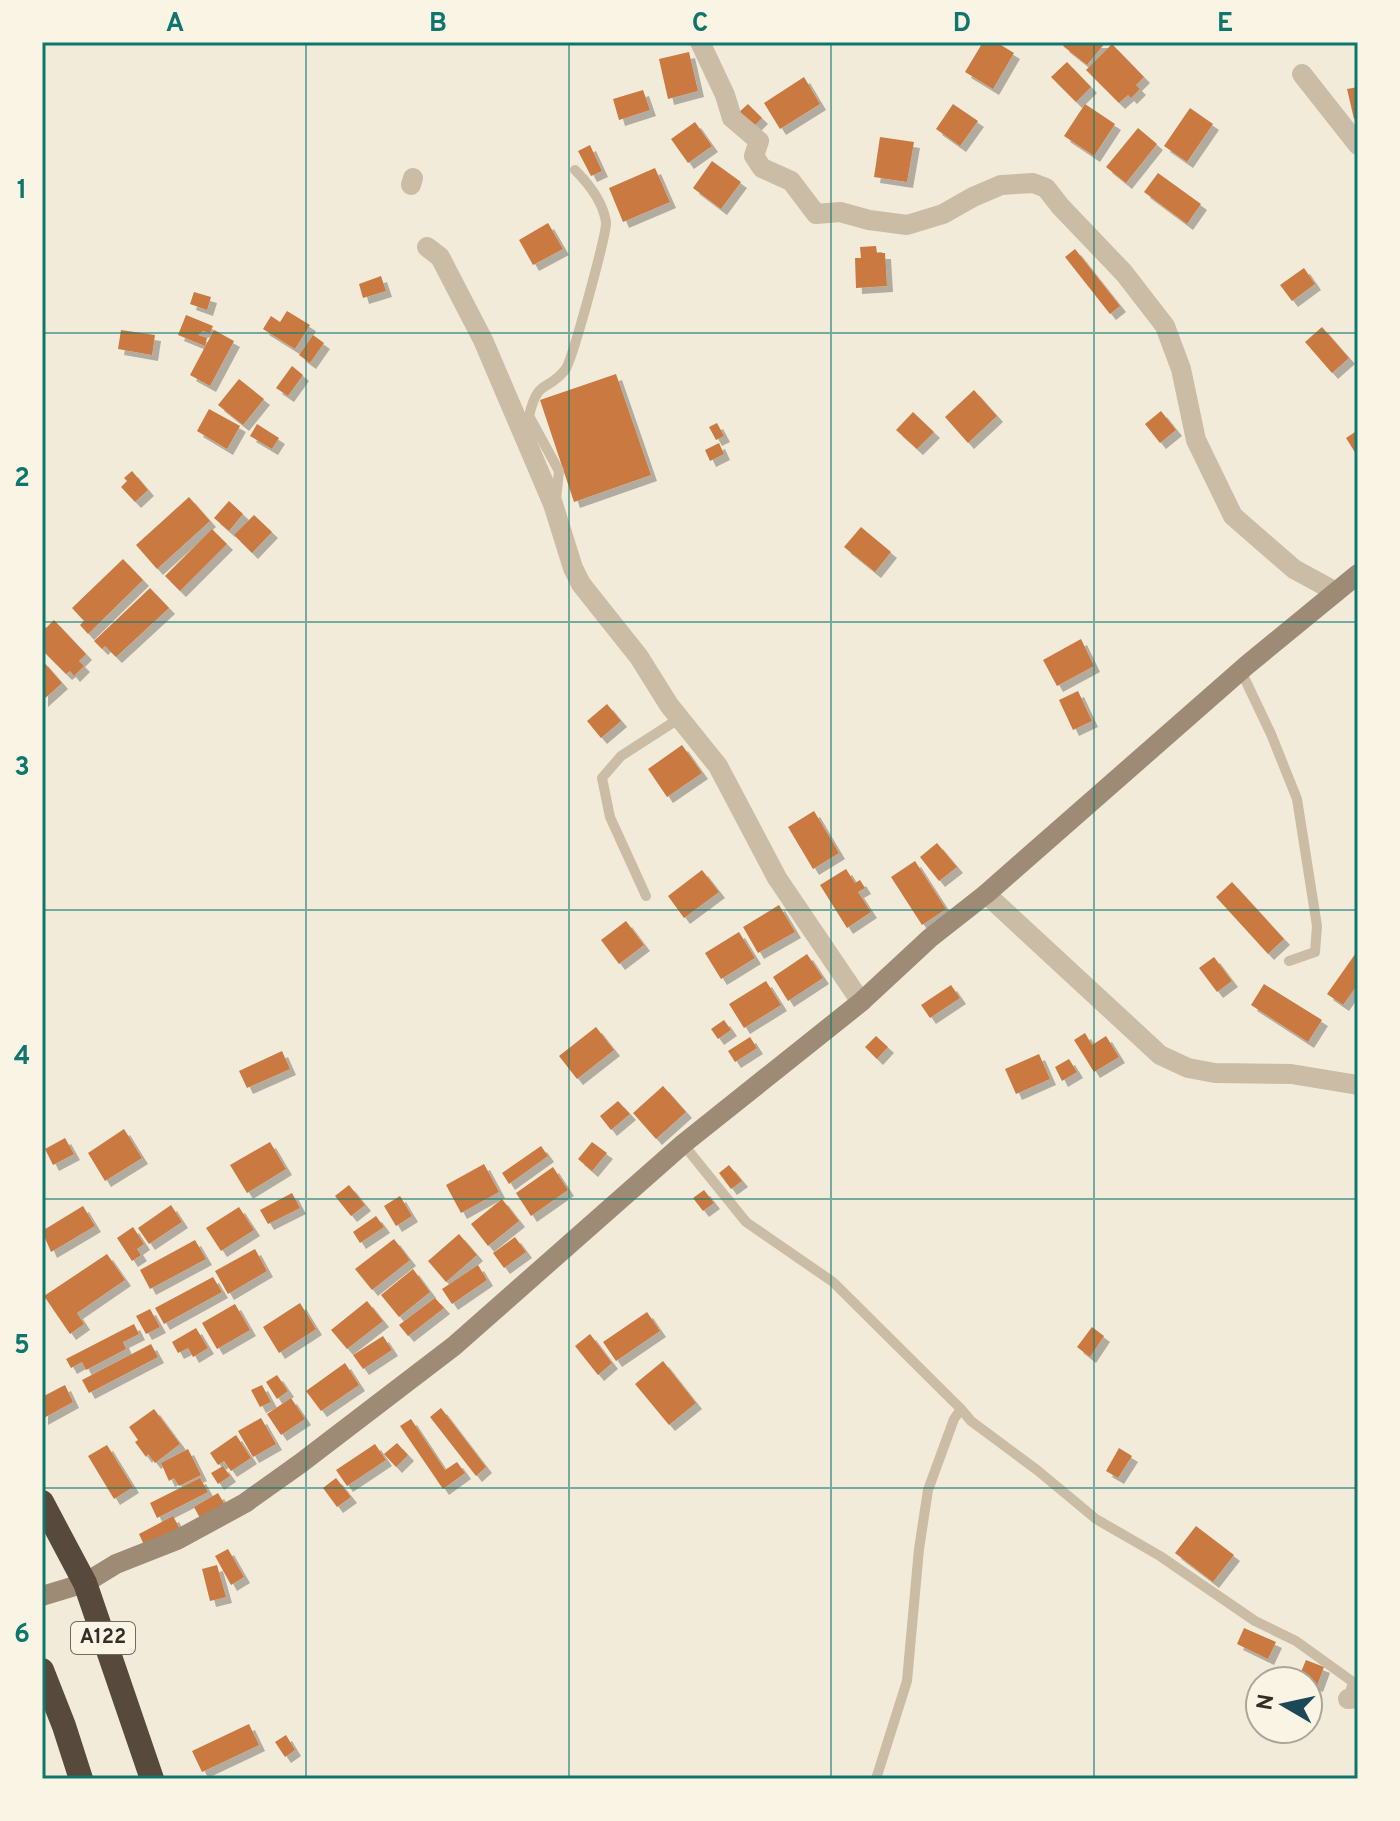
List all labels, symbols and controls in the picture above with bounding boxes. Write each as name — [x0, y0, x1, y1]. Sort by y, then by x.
text: A — [166, 8, 184, 41]
text: B — [429, 8, 447, 41]
text: C — [692, 8, 708, 41]
text: D — [953, 8, 971, 41]
text: E — [1217, 8, 1233, 41]
text: 1 — [17, 175, 27, 208]
text: 2 — [14, 463, 30, 496]
text: 3 — [14, 752, 30, 785]
text: 4 — [14, 1041, 30, 1074]
text: 5 — [14, 1330, 30, 1363]
text: 6 — [14, 1619, 30, 1652]
road number: A122 — [71, 1622, 135, 1654]
north arrow — [1244, 1665, 1324, 1745]
text: N — [1252, 1692, 1281, 1712]

